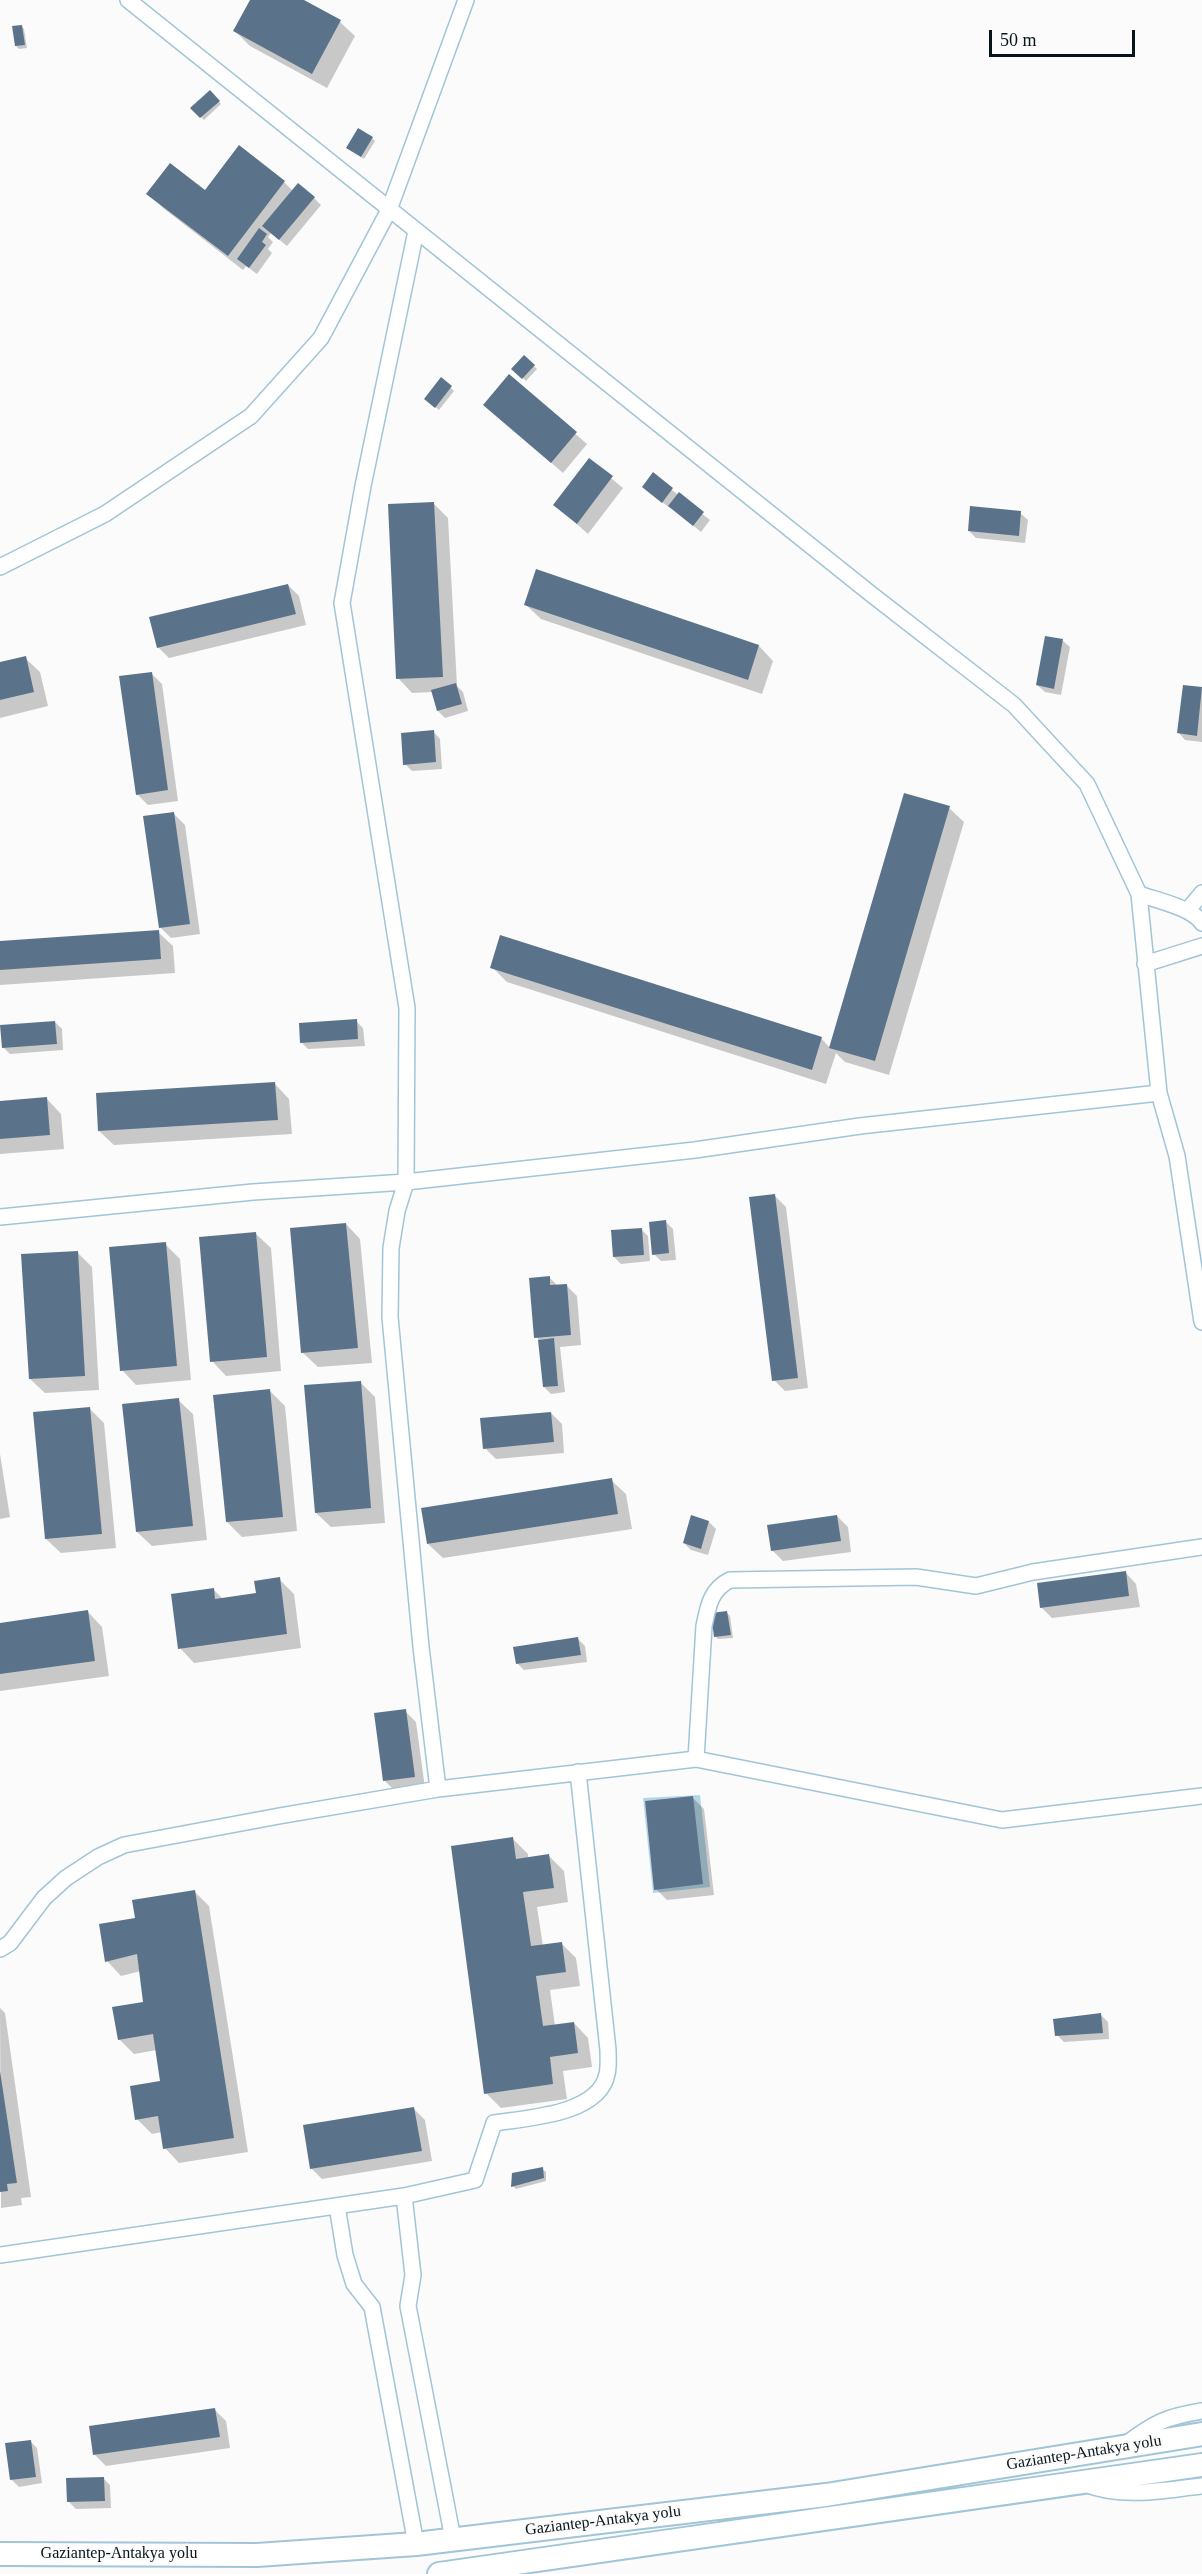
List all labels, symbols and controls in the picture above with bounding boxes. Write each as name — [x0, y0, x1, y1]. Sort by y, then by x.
scale bar — [992, 18, 1138, 56]
text: 50 m — [1000, 30, 1037, 50]
street label: Gaziantep-Antakya yolu — [1005, 2431, 1163, 2475]
street label: Gaziantep-Antakya yolu — [524, 2502, 682, 2540]
street label: Gaziantep-Antakya yolu — [41, 2544, 197, 2564]

